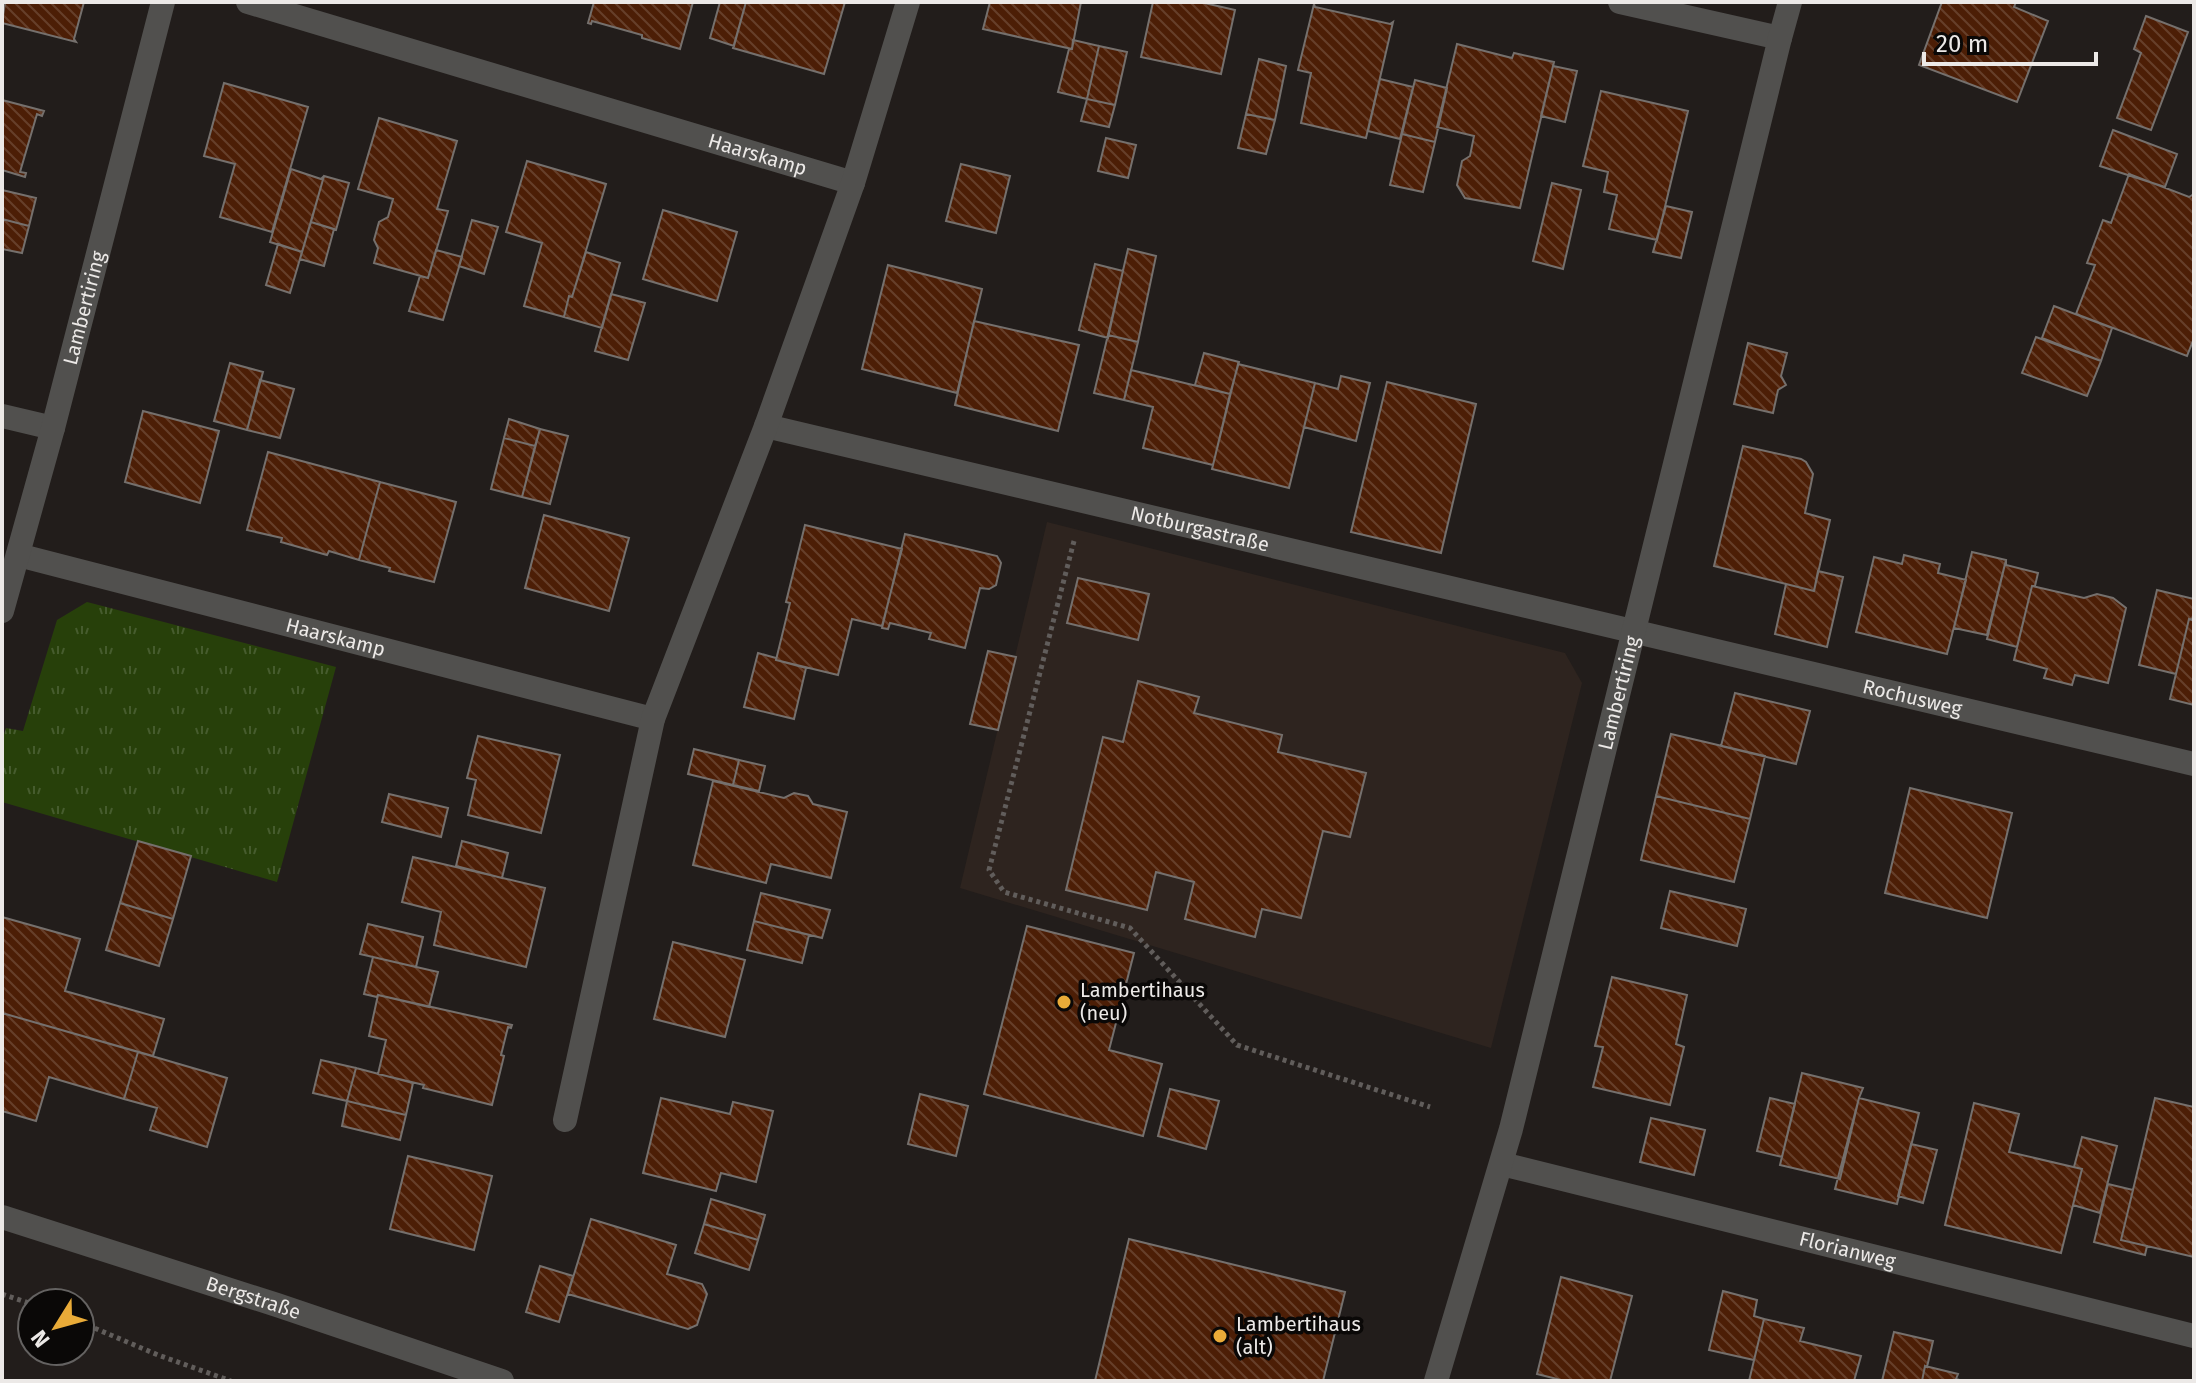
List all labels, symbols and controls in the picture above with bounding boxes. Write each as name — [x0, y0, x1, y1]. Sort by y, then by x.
scale bar — [1924, 16, 2096, 66]
text: 20 m — [1936, 30, 1988, 58]
street label: Haarskamp — [705, 128, 810, 181]
street label: Lambertiring — [58, 248, 110, 367]
street label: Notburgastraße — [1128, 501, 1272, 557]
street label: Haarskamp — [283, 613, 388, 661]
street label: Lambertiring — [1593, 633, 1644, 753]
street label: Rochusweg — [1860, 674, 1965, 721]
place label: Lambertihaus (neu) — [1080, 978, 1205, 1025]
marker: Lambertihaus (neu) — [1055, 993, 1073, 1011]
street label: Florianweg — [1797, 1226, 1899, 1274]
street label: Bergstraße — [203, 1271, 304, 1324]
north arrow — [16, 1287, 96, 1367]
place label: Lambertihaus (alt) — [1236, 1312, 1361, 1359]
text: N — [25, 1325, 56, 1353]
marker: Lambertihaus (alt) — [1211, 1327, 1229, 1345]

